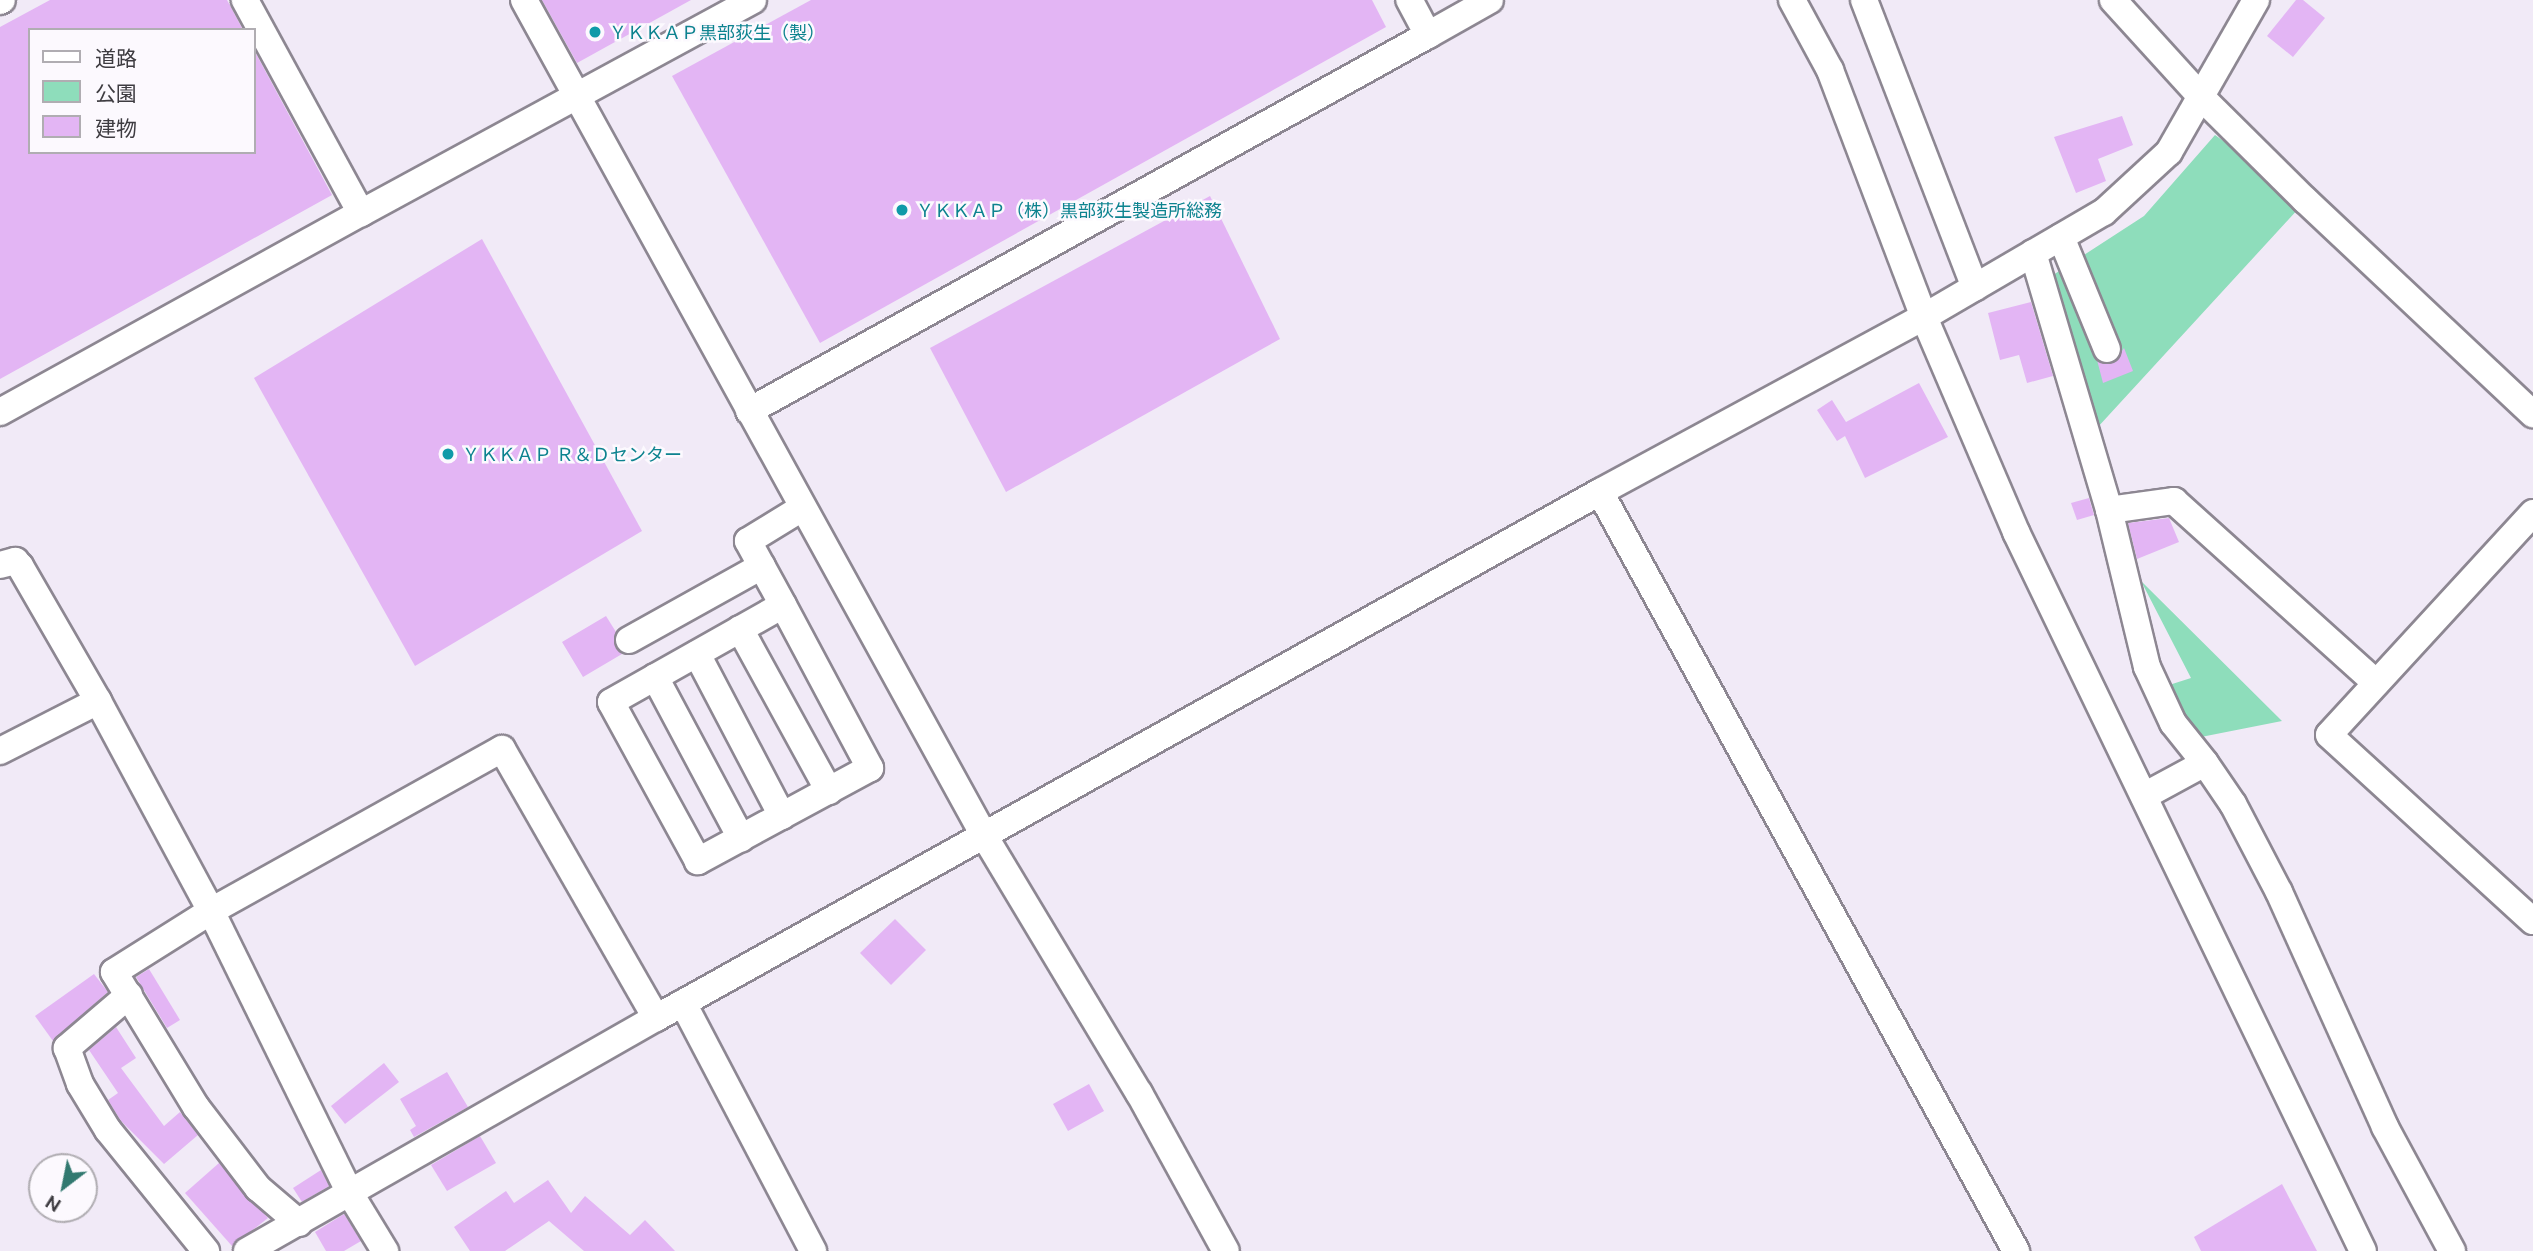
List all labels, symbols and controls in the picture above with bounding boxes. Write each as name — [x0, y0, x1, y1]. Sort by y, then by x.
place label: ＹＫＫＡＰ黒部荻生（製） — [609, 21, 825, 43]
marker: ＹＫＫＡＰ黒部荻生（製） — [587, 24, 603, 40]
legend — [28, 28, 256, 154]
text: 道路 — [95, 46, 137, 70]
text: 公園 — [95, 81, 137, 105]
text: 建物 — [95, 116, 137, 140]
place label: ＹＫＫＡＰ（株）黒部荻生製造所総務 — [916, 199, 1222, 221]
marker: ＹＫＫＡＰ（株）黒部荻生製造所総務 — [894, 202, 910, 218]
place label: ＹＫＫＡＰ Ｒ＆Ｄセンター — [462, 443, 682, 465]
marker: ＹＫＫＡＰ Ｒ＆Ｄセンター — [440, 446, 456, 462]
north arrow — [28, 1153, 98, 1223]
text: N — [41, 1191, 65, 1217]

